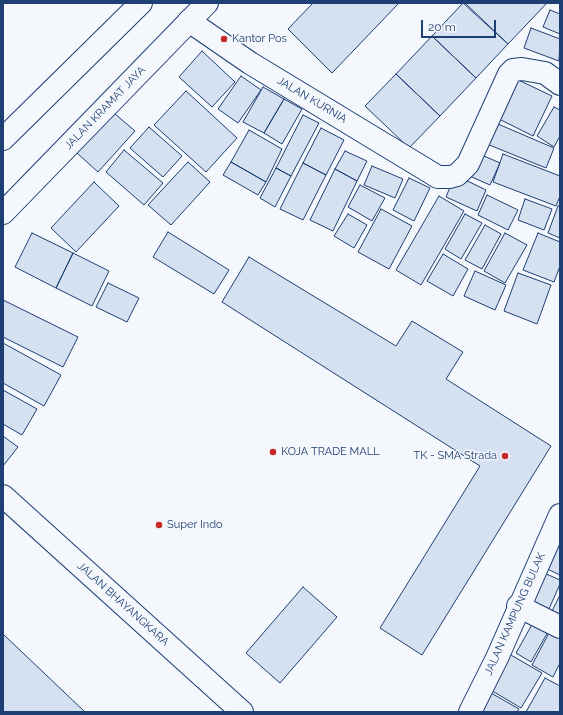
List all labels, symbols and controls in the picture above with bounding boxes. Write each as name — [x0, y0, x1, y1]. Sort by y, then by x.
scale bar — [423, 12, 498, 38]
text: 20 m — [428, 20, 456, 34]
place label: Kantor Pos — [232, 32, 287, 46]
marker: Kantor Pos — [219, 34, 229, 44]
street label: JALAN KRAMAT JAYA — [62, 64, 148, 152]
street label: JALAN KURNIA — [275, 74, 349, 126]
place label: KOJA TRADE MALL — [281, 445, 380, 459]
marker: KOJA TRADE MALL — [268, 447, 278, 457]
place label: TK - SMA Strada — [413, 449, 497, 463]
marker: TK - SMA Strada — [500, 451, 510, 461]
place label: Super Indo — [167, 518, 223, 532]
marker: Super Indo — [154, 520, 164, 530]
street label: JALAN KAMPUNG BULAK — [482, 551, 548, 677]
street label: JALAN BHAYANGKARA — [74, 559, 172, 649]

